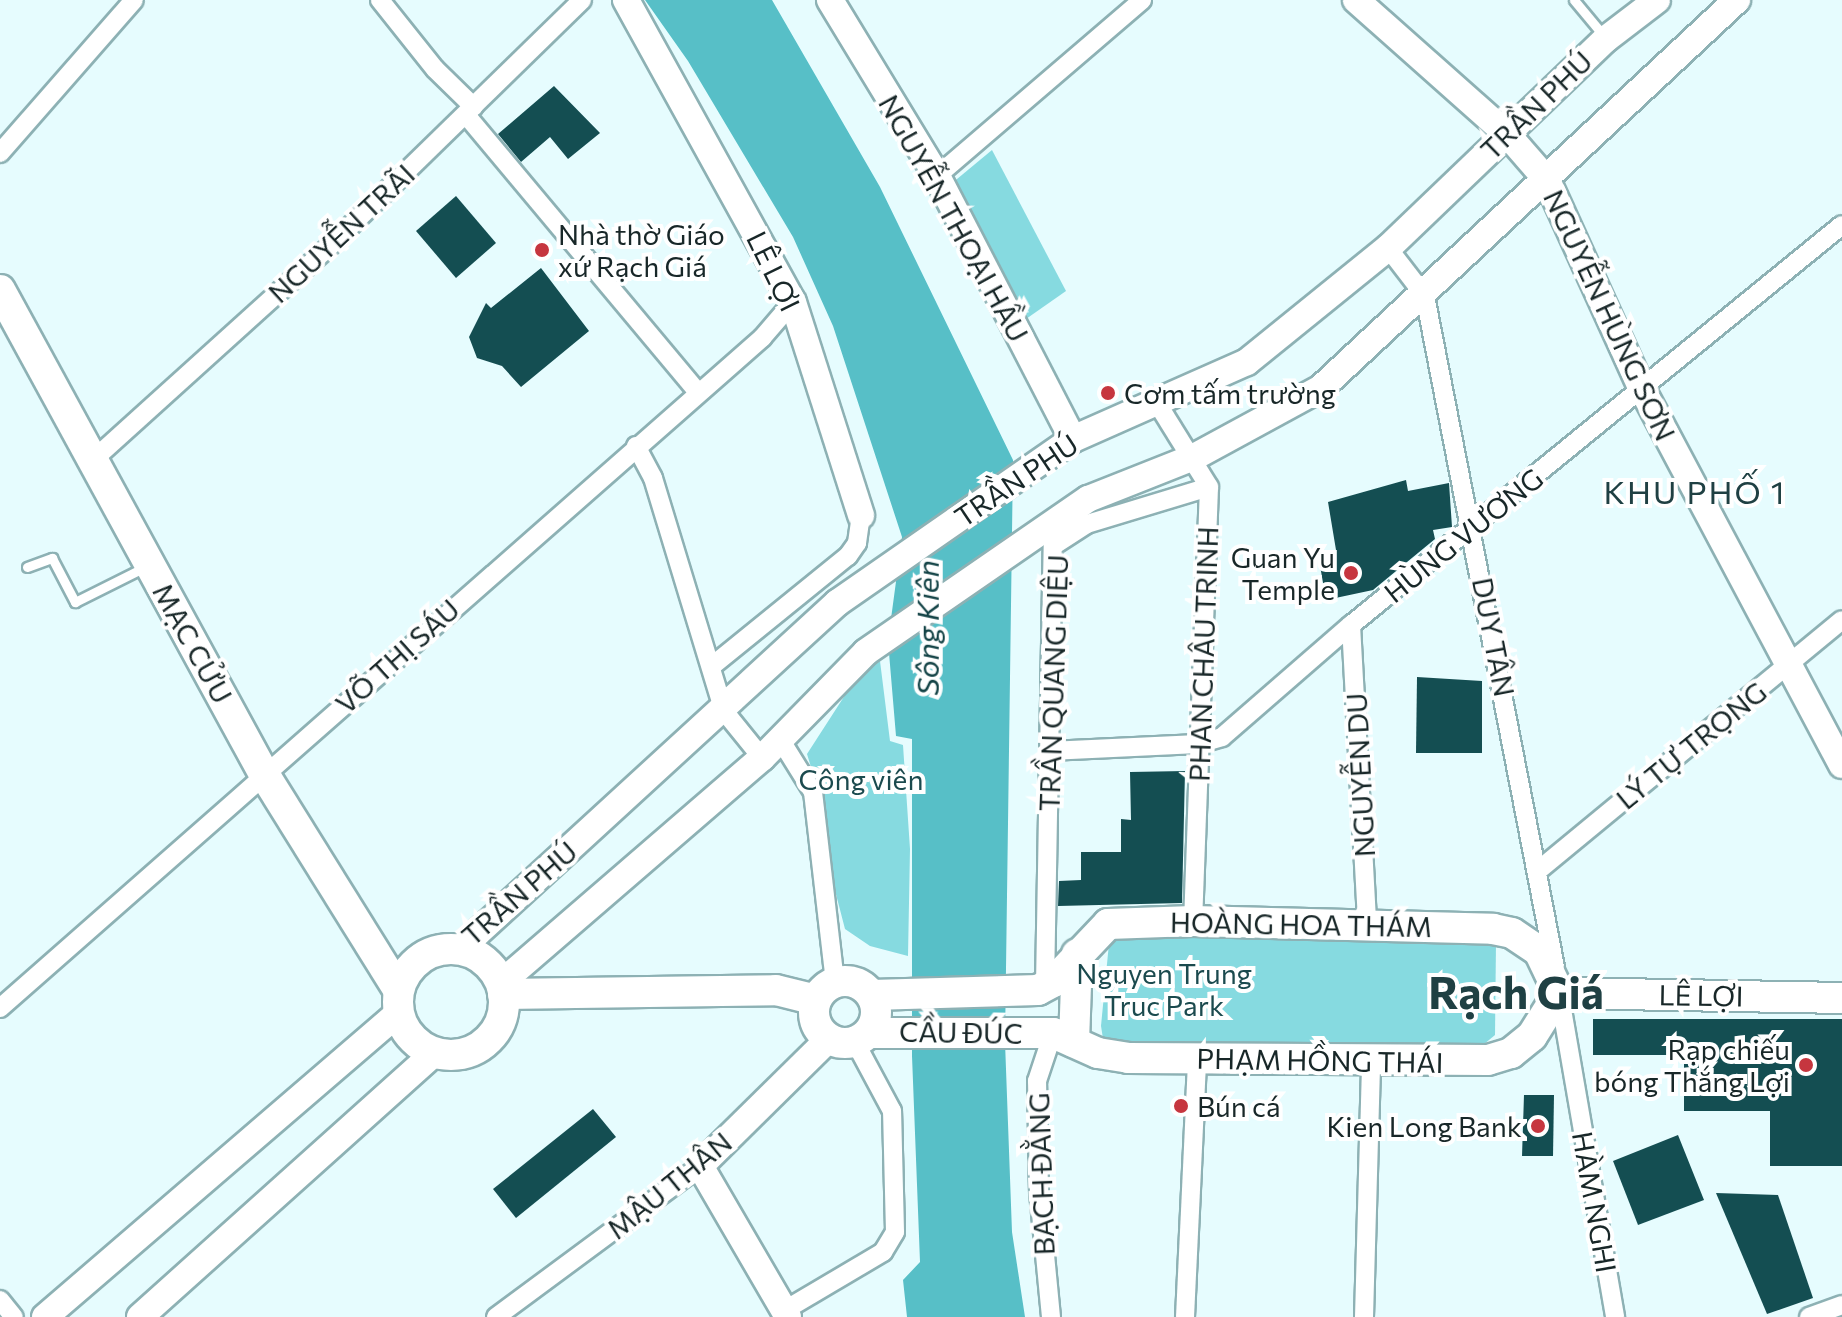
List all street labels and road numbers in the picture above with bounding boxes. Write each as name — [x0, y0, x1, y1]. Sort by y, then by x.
street label: TRẦN PHÚ — [1473, 44, 1599, 166]
street label: NGUYỄN THOẠI HẦU — [872, 89, 1036, 347]
street label: NGUYỄN TRÃI — [261, 157, 421, 309]
street label: NGUYỄN HÙNG SƠN — [1537, 184, 1683, 446]
street label: LÊ LỢI — [740, 226, 808, 316]
street label: TRẦN PHÚ — [948, 427, 1084, 533]
street label: HÙNG VƯƠNG — [1377, 461, 1549, 609]
street label: PHAN CHÂU TRINH — [1182, 526, 1224, 782]
street label: TRẦN QUANG DIỆU — [1032, 554, 1074, 812]
street label: DUY TÂN — [1466, 575, 1522, 699]
street label: MẠC CỬU — [146, 577, 240, 709]
street label: VÕ THỊ SÁU — [328, 592, 466, 720]
street label: LÝ TỰ TRỌNG — [1609, 674, 1773, 816]
street label: NGUYỄN DU — [1339, 692, 1381, 858]
street label: TRẦN PHÚ — [455, 834, 583, 952]
street label: HOÀNG HOA THÁM — [1170, 905, 1432, 943]
street label: LÊ LỢI — [1658, 977, 1744, 1013]
street label: CẦU ĐÚC — [899, 1014, 1023, 1050]
street label: PHẠM HỒNG THÁI — [1196, 1041, 1444, 1079]
street label: BẠCH ĐẰNG — [1021, 1092, 1061, 1256]
street label: MẬU THÂN — [600, 1125, 738, 1245]
street label: HÀM NGHI — [1566, 1129, 1624, 1275]

